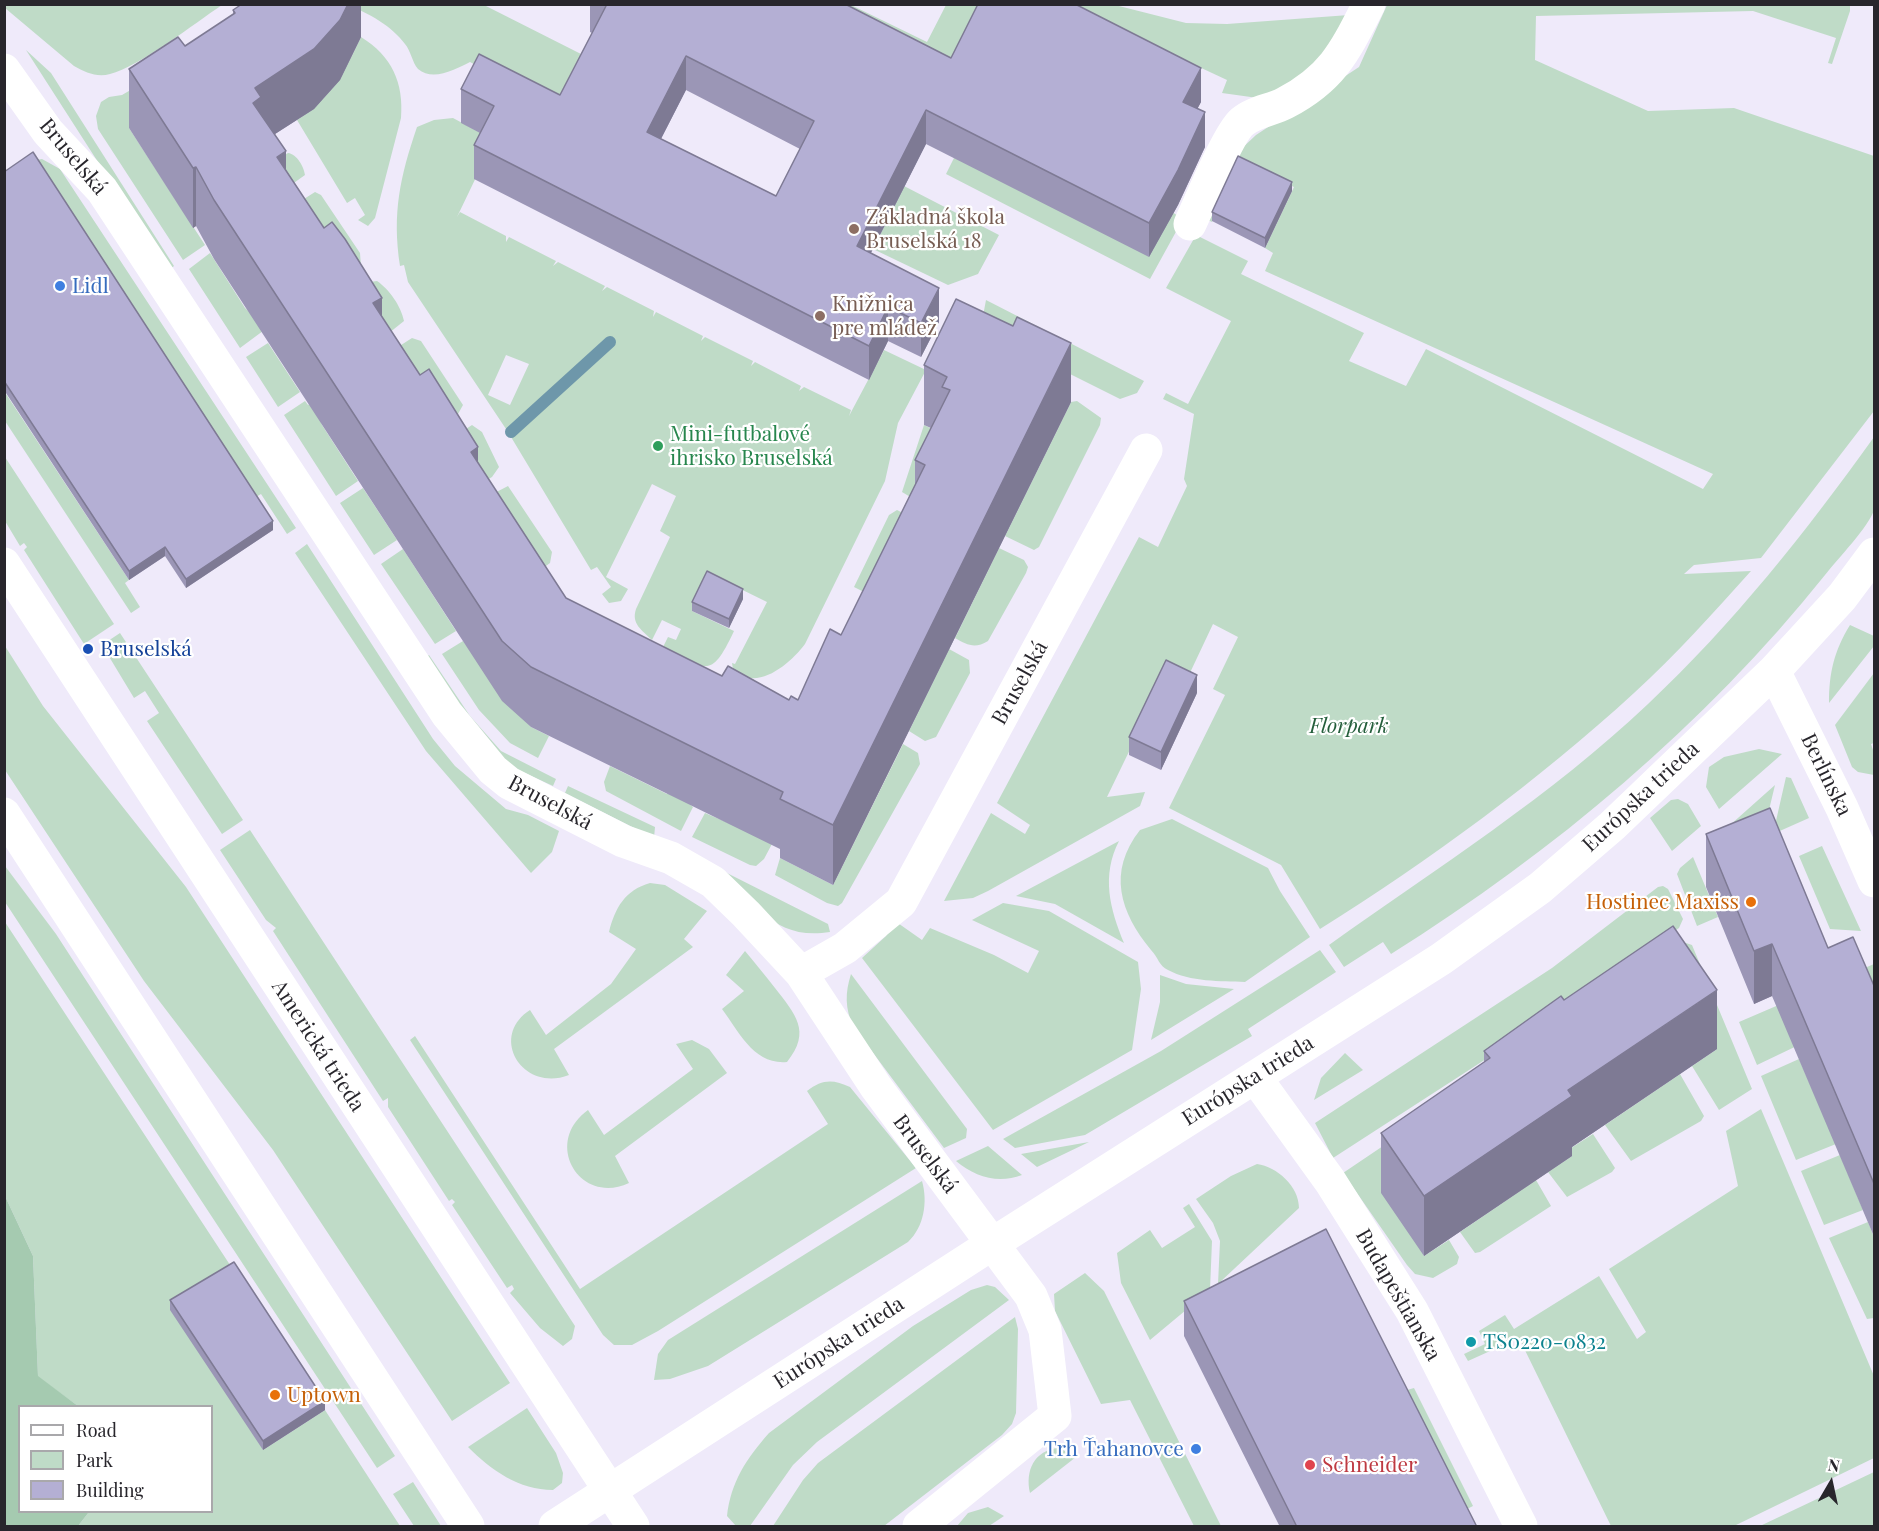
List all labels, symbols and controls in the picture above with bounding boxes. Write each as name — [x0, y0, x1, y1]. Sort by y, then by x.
street label: Bruselská — [34, 114, 112, 200]
place label: Základná škola Bruselská 18 — [866, 204, 1005, 254]
marker: Základná škola Bruselská 18 — [847, 222, 861, 236]
place label: Lidl — [72, 273, 109, 299]
marker: Lidl — [53, 279, 67, 293]
place label: Knižnica pre mládež — [832, 291, 937, 341]
marker: Knižnica pre mládež — [813, 309, 827, 323]
place label: Mini-futbalové ihrisko Bruselská — [670, 421, 833, 471]
marker: Mini-futbalové ihrisko Bruselská — [651, 439, 665, 453]
place label: Bruselská — [100, 636, 192, 662]
street label: Bruselská — [987, 637, 1053, 729]
marker: Bruselská — [81, 642, 95, 656]
park label: Florpark — [1309, 713, 1389, 739]
street label: Berlínska — [1795, 730, 1857, 820]
street label: Európska trieda — [1577, 737, 1705, 857]
street label: Bruselská — [504, 770, 596, 836]
place label: Hostinec Maxiss — [1586, 889, 1739, 915]
marker: Hostinec Maxiss — [1744, 895, 1758, 909]
street label: Americká trieda — [266, 976, 370, 1116]
street label: Európska trieda — [1178, 1031, 1318, 1131]
street label: Bruselská — [887, 1110, 963, 1198]
street label: Budapeštianska — [1350, 1225, 1446, 1365]
street label: Európska trieda — [769, 1292, 909, 1394]
place label: TS0220-0832 — [1483, 1329, 1606, 1355]
marker: TS0220-0832 — [1464, 1335, 1478, 1349]
place label: Uptown — [287, 1382, 361, 1408]
marker: Uptown — [268, 1388, 282, 1402]
legend — [18, 1405, 213, 1513]
text: Road — [76, 1418, 117, 1442]
place label: Trh Ťahanovce — [1044, 1436, 1184, 1462]
marker: Trh Ťahanovce — [1189, 1442, 1203, 1456]
text: Park — [76, 1448, 113, 1472]
place label: Schneider — [1322, 1452, 1417, 1478]
north arrow — [1801, 1453, 1861, 1513]
text: N — [1827, 1453, 1841, 1476]
marker: Schneider — [1303, 1458, 1317, 1472]
text: Building — [76, 1478, 144, 1502]

